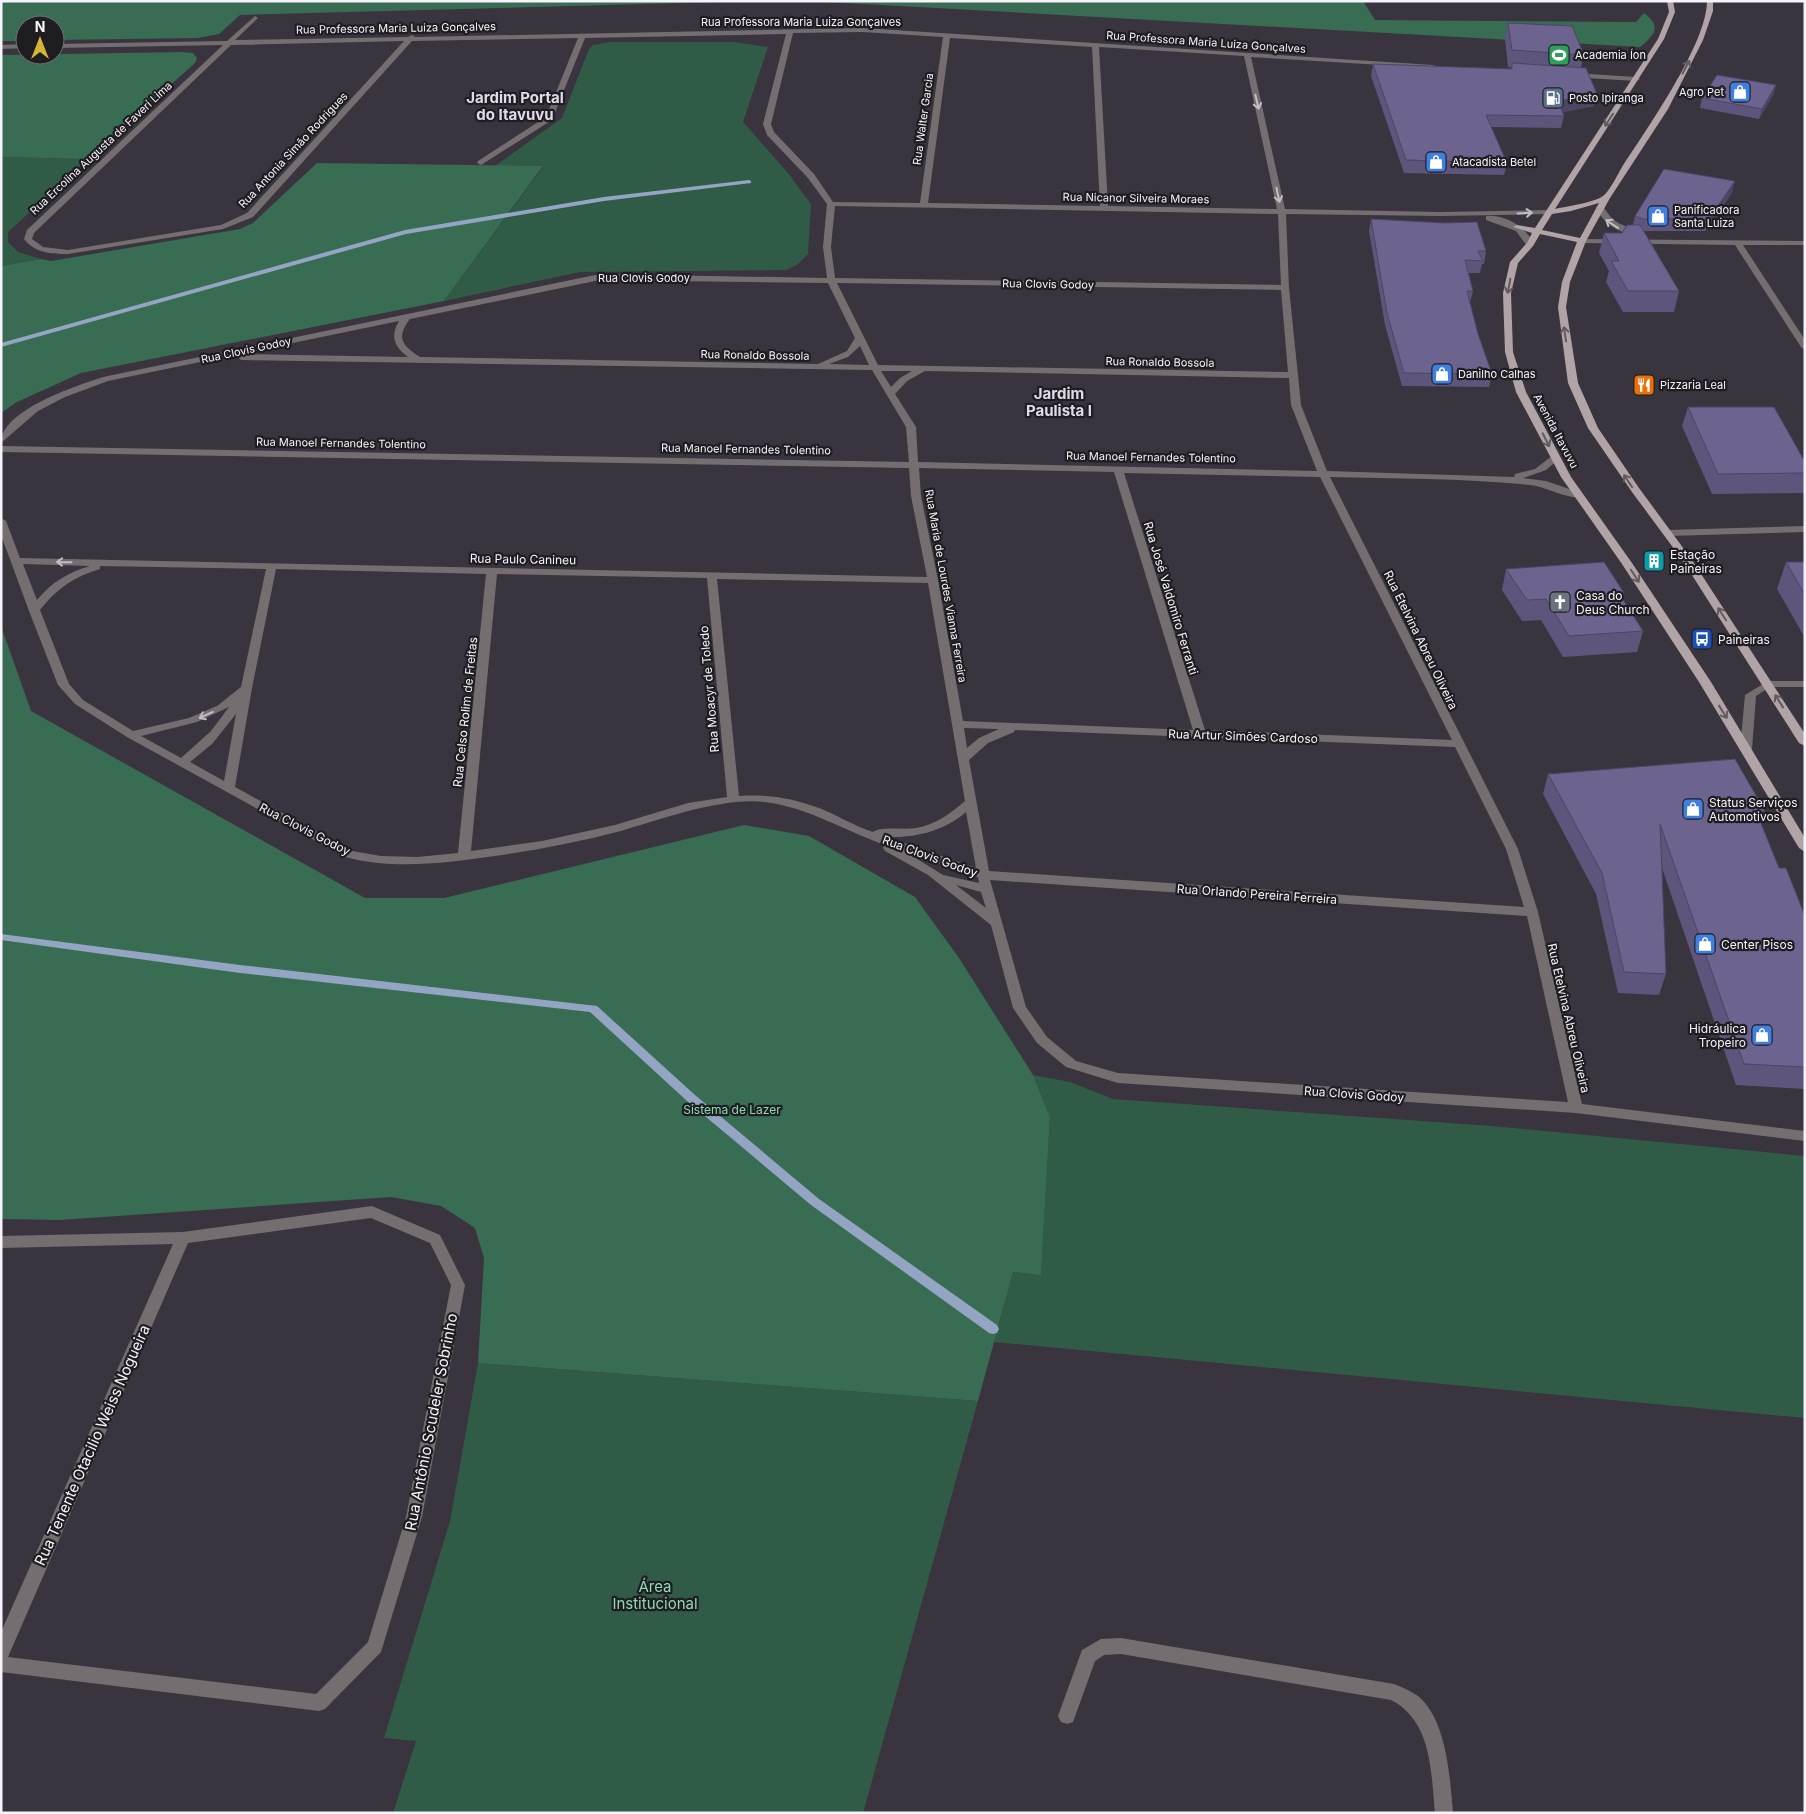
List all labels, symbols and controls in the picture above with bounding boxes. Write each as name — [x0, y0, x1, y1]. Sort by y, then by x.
north arrow — [15, 15, 65, 65]
street label: Rua Professora Maria Luiza Gonçalves — [701, 15, 901, 29]
text: N — [35, 18, 45, 35]
street label: Rua Professora Maria Luiza Gonçalves — [296, 19, 496, 37]
street label: Rua Professora Maria Luiza Gonçalves — [1106, 28, 1306, 56]
sports icon: Academia Íon — [1547, 43, 1571, 67]
place label: Academia Íon — [1575, 48, 1646, 62]
one-way arrow — [1682, 60, 1691, 75]
street label: Rua Walter Garcia — [910, 72, 936, 166]
street label: Rua Ercolina Augusta de Faveri Lima — [27, 78, 175, 218]
shop icon: Agro Pet — [1728, 80, 1752, 104]
place label: Agro Pet — [1679, 85, 1724, 99]
fuel station icon: Posto Ipiranga — [1541, 86, 1565, 110]
district label: Jardim Portal do Itavuvu — [466, 88, 564, 124]
street label: Rua Antonia Simão Rodrigues — [236, 89, 351, 211]
place label: Posto Ipiranga — [1569, 91, 1644, 105]
one-way arrow — [1253, 94, 1262, 110]
one-way arrow — [1604, 113, 1614, 127]
shop icon: Atacadista Betel — [1424, 150, 1448, 174]
place label: Atacadista Betel — [1452, 155, 1536, 169]
one-way arrow — [1274, 187, 1283, 203]
street label: Rua Nicanor Silveira Moraes — [1063, 190, 1210, 206]
place label: Panificadora Santa Luiza — [1674, 203, 1739, 230]
shop icon: Panificadora Santa Luiza — [1646, 204, 1670, 228]
one-way arrow — [1517, 208, 1533, 217]
one-way arrow — [1605, 218, 1619, 229]
street label: Rua Clovis Godoy — [598, 271, 690, 285]
street label: Rua Clovis Godoy — [1002, 276, 1094, 292]
one-way arrow — [1504, 277, 1513, 293]
one-way arrow — [1560, 326, 1570, 342]
street label: Rua Clovis Godoy — [200, 334, 292, 366]
street label: Rua Ronaldo Bossola — [700, 347, 810, 363]
street label: Rua Ronaldo Bossola — [1105, 354, 1215, 370]
shop icon: Danilho Calhas — [1430, 362, 1454, 386]
place label: Danilho Calhas — [1458, 367, 1536, 381]
restaurant icon: Pizzaria Leal — [1632, 373, 1656, 397]
place label: Pizzaria Leal — [1660, 378, 1726, 392]
district label: Jardim Paulista I — [1026, 384, 1092, 420]
street label: Avenida Itavuvu — [1530, 391, 1582, 471]
one-way arrow — [1541, 433, 1551, 448]
street label: Rua Manoel Fernandes Tolentino — [256, 435, 427, 451]
street label: Rua Manoel Fernandes Tolentino — [661, 441, 832, 457]
street label: Rua Manoel Fernandes Tolentino — [1066, 449, 1237, 465]
one-way arrow — [1623, 474, 1634, 488]
street label: Rua Maria de Lourdes Vianna Ferreira — [922, 488, 970, 684]
street label: Rua José Valdomiro Ferranti — [1141, 520, 1201, 676]
place label: Estação Paineiras — [1670, 547, 1722, 576]
building icon: Estação Paineiras — [1642, 549, 1666, 573]
street label: Rua Paulo Canineu — [470, 551, 576, 567]
one-way arrow — [56, 557, 72, 567]
street label: Rua Etelvina Abreu Oliveira — [1381, 568, 1461, 712]
one-way arrow — [1630, 569, 1640, 583]
place label: Casa do Deus Church — [1576, 588, 1650, 617]
church icon: Casa do Deus Church — [1548, 590, 1572, 614]
one-way arrow — [1717, 607, 1727, 621]
street label: Rua Moacyr de Toledo — [696, 625, 722, 753]
bus stop icon: Paineiras — [1690, 627, 1714, 651]
place label: Paineiras — [1718, 632, 1770, 647]
street label: Rua Celso Rolim de Freitas — [450, 636, 480, 788]
one-way arrow — [1773, 694, 1783, 708]
one-way arrow — [1719, 705, 1729, 719]
one-way arrow — [199, 710, 214, 720]
street label: Rua Artur Simões Cardoso — [1168, 726, 1318, 746]
place label: Status Serviços Automotivos — [1709, 795, 1798, 824]
shop icon: Status Serviços Automotivos — [1681, 797, 1705, 821]
street label: Rua Clovis Godoy — [257, 800, 353, 859]
street label: Rua Clovis Godoy — [880, 832, 980, 880]
street label: Rua Orlando Pereira Ferreira — [1176, 881, 1338, 907]
shop icon: Center Pisos — [1693, 932, 1717, 956]
place label: Center Pisos — [1721, 937, 1793, 952]
street label: Rua Etelvina Abreu Oliveira — [1545, 942, 1593, 1094]
place label: Hidráulica Tropeiro — [1689, 1021, 1746, 1050]
shop icon: Hidráulica Tropeiro — [1750, 1023, 1774, 1047]
street label: Rua Clovis Godoy — [1304, 1083, 1405, 1105]
park label: Sistema de Lazer — [683, 1102, 781, 1117]
street label: Rua Antônio Scudeler Sobrinho — [401, 1312, 461, 1532]
street label: Rua Tenente Otacilio Weiss Nogueira — [30, 1322, 154, 1568]
park label: Área Institucional — [612, 1577, 698, 1613]

